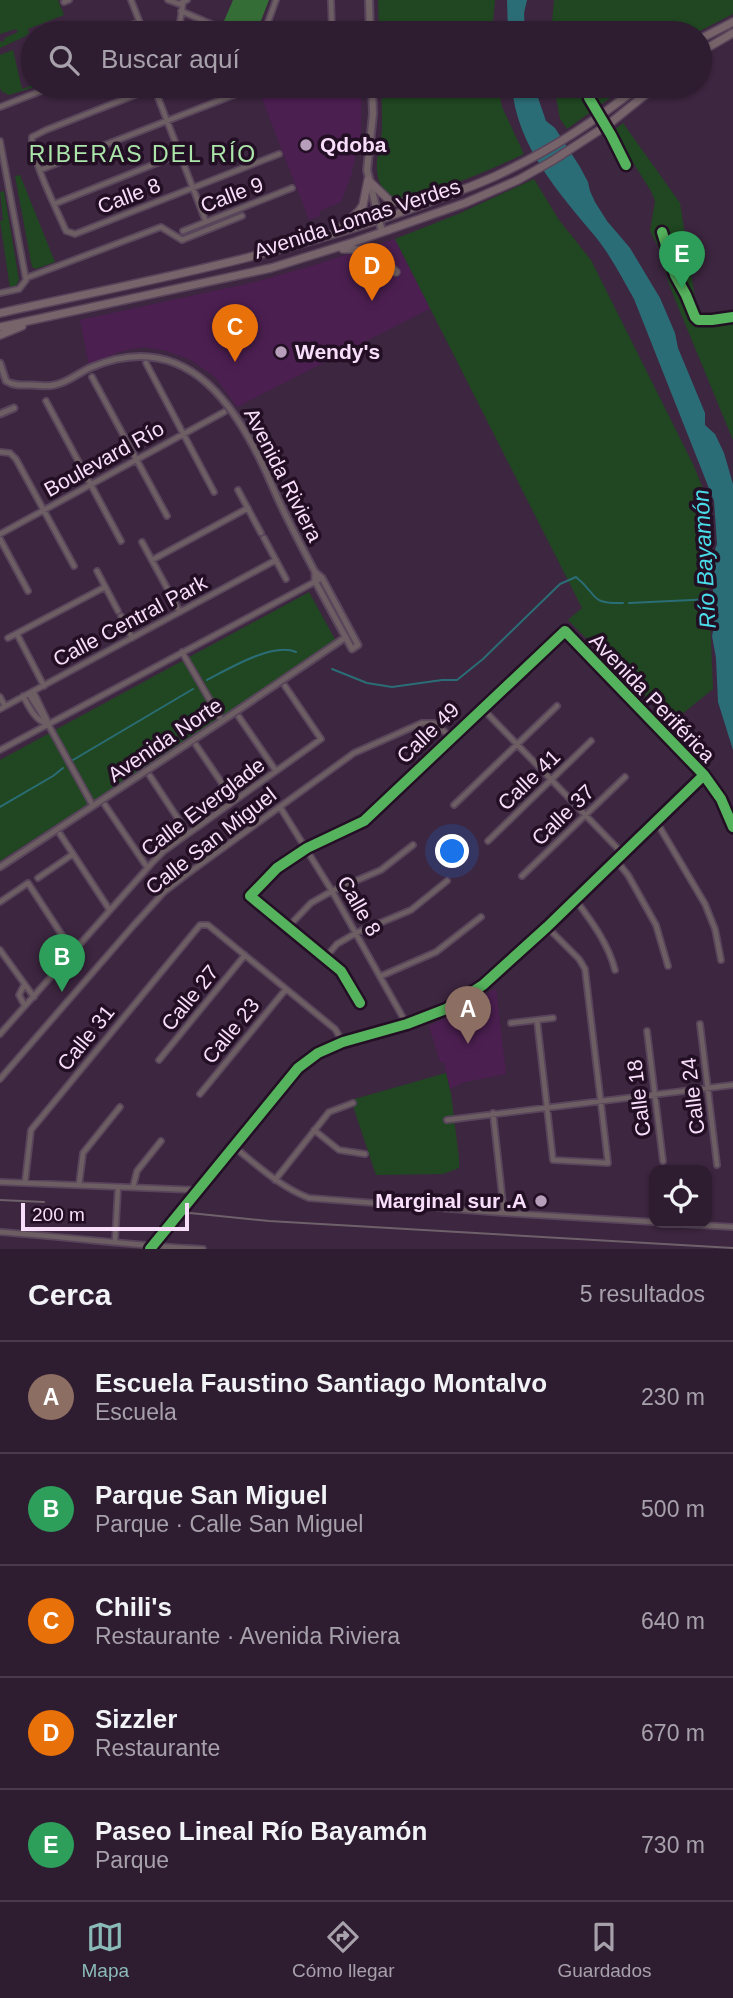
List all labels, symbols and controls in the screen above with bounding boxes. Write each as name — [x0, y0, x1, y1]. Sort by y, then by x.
search box — [21, 21, 712, 98]
icon: search — [45, 41, 83, 79]
text: Buscar aquí — [101, 44, 240, 74]
place label: Qdoba — [320, 133, 387, 156]
marker: Qdoba — [298, 137, 314, 153]
district label: RIBERAS DEL RÍO — [29, 141, 257, 167]
street label: Calle 9 — [197, 172, 266, 217]
street label: Calle 8 — [94, 173, 163, 218]
street label: Avenida Lomas Verdes — [251, 174, 463, 263]
pin: E — [659, 231, 705, 289]
pin: D — [349, 243, 395, 301]
pin: C — [212, 304, 258, 362]
place label: Wendy's — [295, 340, 380, 363]
marker: Wendy's — [273, 344, 289, 360]
street label: Avenida Riviera — [240, 404, 327, 546]
street label: Boulevard Río — [40, 416, 168, 501]
water label: Río Bayamón — [687, 489, 721, 629]
street label: Calle Central Park — [49, 570, 211, 671]
street label: Avenida Periférica — [585, 629, 720, 767]
street label: Avenida Norte — [103, 693, 226, 786]
street label: Calle 49 — [392, 698, 463, 768]
street label: Calle 41 — [493, 745, 564, 815]
street label: Calle Everglade — [137, 753, 269, 860]
street label: Calle 37 — [527, 780, 598, 850]
street label: Calle San Miguel — [141, 783, 280, 899]
your location — [435, 834, 469, 868]
street label: Calle 8 — [333, 872, 386, 940]
pin: B — [39, 934, 85, 992]
street label: Calle 27 — [156, 961, 223, 1035]
pin: A — [445, 986, 491, 1044]
street label: Calle 23 — [197, 994, 264, 1068]
street label: Calle 31 — [52, 1001, 119, 1075]
street label: Calle 24 — [676, 1056, 709, 1136]
street label: Calle 18 — [622, 1058, 655, 1138]
map controls — [649, 1165, 712, 1228]
button: locate — [649, 1165, 712, 1228]
place label: Marginal sur .A — [375, 1189, 527, 1212]
marker: Marginal sur .A — [533, 1193, 549, 1209]
scale bar — [21, 1200, 189, 1232]
text: 200 m — [32, 1204, 85, 1225]
text: Cerca — [28, 1278, 111, 1311]
text: 5 resultados — [580, 1281, 705, 1307]
text: Escuela Faustino Santiago Montalvo — [95, 1368, 547, 1398]
text: A — [43, 1384, 59, 1410]
text: 230 m — [641, 1384, 705, 1410]
text: Escuela — [95, 1399, 177, 1425]
text: Parque San Miguel — [95, 1480, 328, 1510]
text: B — [43, 1496, 59, 1522]
text: 500 m — [641, 1496, 705, 1522]
text: Parque · Calle San Miguel — [95, 1511, 363, 1537]
text: Chili's — [95, 1592, 172, 1622]
text: C — [43, 1608, 59, 1634]
text: 640 m — [641, 1608, 705, 1634]
text: Restaurante · Avenida Riviera — [95, 1623, 400, 1649]
text: Sizzler — [95, 1704, 177, 1734]
text: D — [43, 1720, 59, 1746]
text: 670 m — [641, 1720, 705, 1746]
text: Restaurante — [95, 1735, 220, 1761]
text: Paseo Lineal Río Bayamón — [95, 1816, 427, 1846]
text: E — [43, 1832, 59, 1858]
text: 730 m — [641, 1832, 705, 1858]
text: Parque — [95, 1847, 169, 1873]
tab: Mapa — [82, 1918, 129, 1982]
tab: Cómo llegar — [292, 1918, 394, 1982]
tab: Guardados — [557, 1918, 651, 1982]

